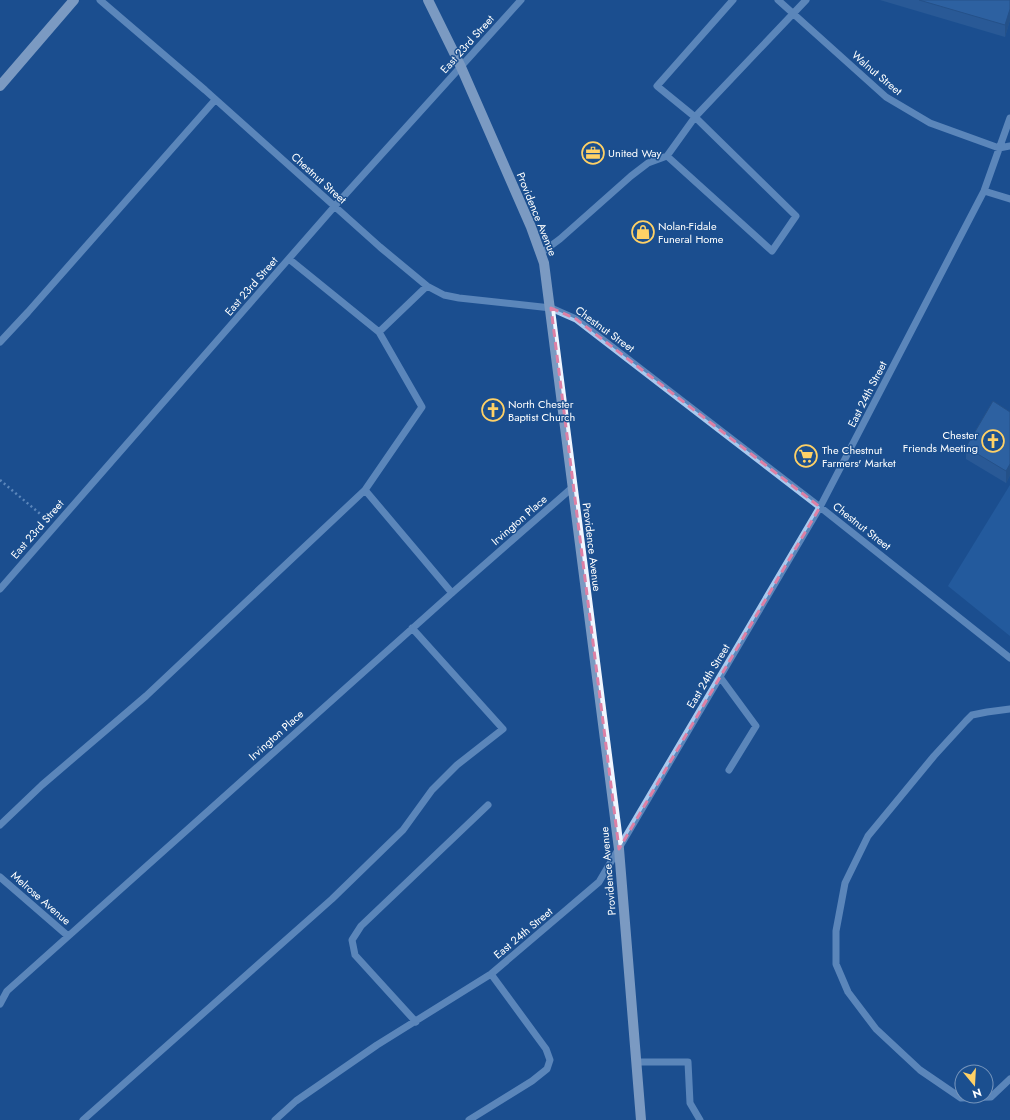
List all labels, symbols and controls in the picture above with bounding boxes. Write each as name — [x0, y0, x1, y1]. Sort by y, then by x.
street label: East 23rd Street — [436, 11, 498, 77]
street label: Walnut Street — [848, 47, 906, 99]
office icon: United Way — [580, 140, 606, 166]
place label: United Way — [608, 145, 661, 161]
street label: Chestnut Street — [288, 149, 351, 208]
street label: Providence Avenue — [513, 170, 561, 259]
place label: Nolan-Fidale Funeral Home — [658, 218, 724, 247]
shop icon: Nolan-Fidale Funeral Home — [630, 219, 656, 245]
street label: East 23rd Street — [221, 253, 281, 319]
street label: Chestnut Street — [572, 302, 638, 356]
street label: East 24th Street — [843, 358, 891, 430]
place label: North Chester Baptist Church — [508, 396, 575, 425]
church icon: North Chester Baptist Church — [480, 397, 506, 423]
place label: Chester Friends Meeting — [903, 427, 978, 456]
church icon: Chester Friends Meeting — [980, 428, 1006, 454]
place label: The Chestnut Farmers' Market — [822, 442, 896, 471]
supermarket icon: The Chestnut Farmers' Market — [793, 443, 819, 469]
street label: Irvington Place — [488, 491, 551, 549]
street label: East 23rd Street — [7, 496, 67, 562]
street label: Chestnut Street — [830, 498, 895, 554]
street label: Providence Avenue — [579, 502, 605, 593]
street label: East 24th Street — [683, 641, 734, 711]
street label: Irvington Place — [245, 706, 307, 764]
street label: Providence Avenue — [596, 826, 620, 916]
street label: Melrose Avenue — [8, 868, 75, 929]
street label: East 24th Street — [490, 903, 556, 962]
north arrow — [954, 1064, 994, 1104]
text: N — [970, 1085, 984, 1102]

